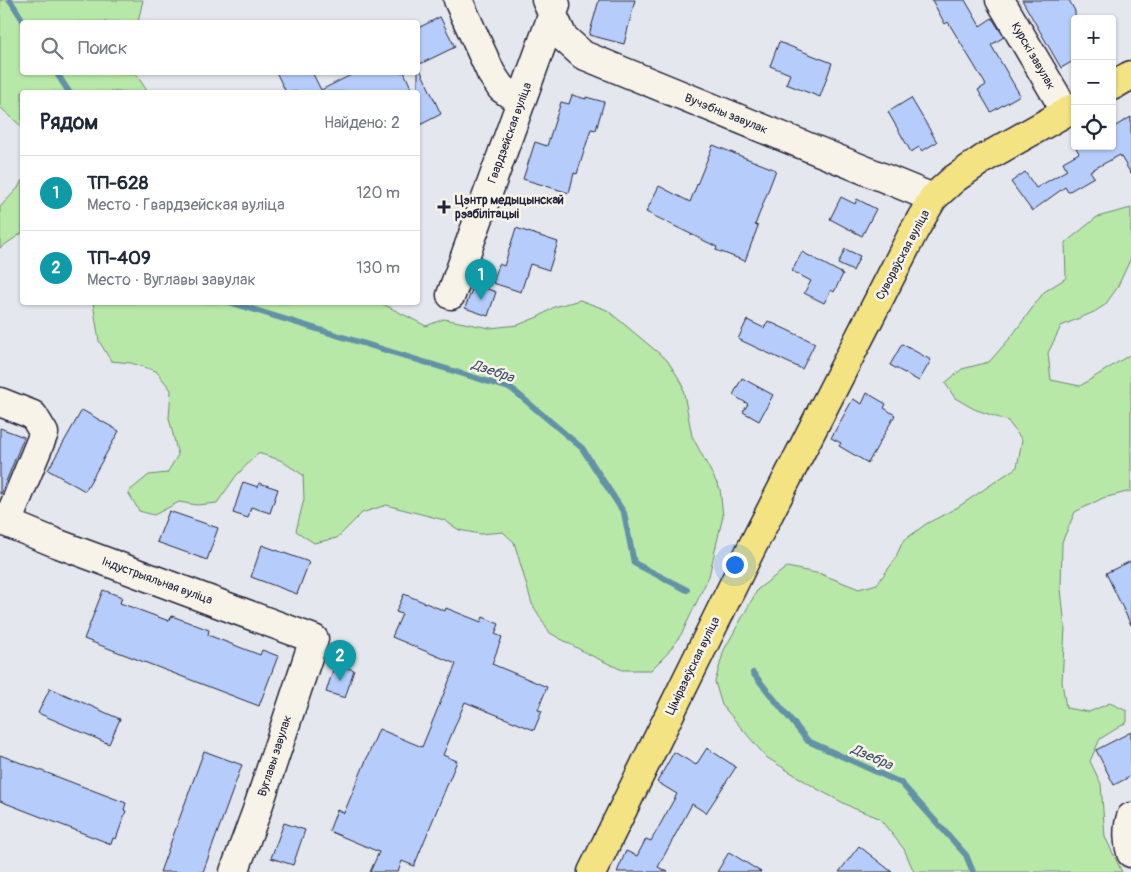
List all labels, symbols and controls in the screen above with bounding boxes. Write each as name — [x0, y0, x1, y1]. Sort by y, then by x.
map controls — [1071, 15, 1116, 150]
button: + — [1071, 15, 1116, 60]
search box — [20, 20, 420, 75]
street label: Курскі завулак — [1008, 20, 1058, 92]
icon: search — [38, 34, 66, 62]
text: Поиск — [78, 36, 128, 60]
button: − — [1071, 60, 1116, 105]
street label: Гвардзейская вуліца — [485, 80, 535, 185]
street label: Вучэбны завулак — [682, 91, 770, 137]
button: locate — [1071, 105, 1116, 150]
text: Рядом — [40, 109, 98, 136]
text: Найдено: 2 — [324, 113, 400, 133]
text: ТП-628 — [87, 171, 148, 195]
text: 1 — [53, 183, 59, 203]
text: 120 m — [356, 183, 400, 203]
place label: Цэнтр медыцынскай рэабілітацыі — [455, 193, 564, 222]
text: Место · Гвардзейская вуліца — [87, 195, 285, 215]
marker: Цэнтр медыцынскай рэабілітацыі — [437, 200, 451, 214]
street label: Сувораўская вуліца — [873, 207, 933, 303]
text: ТП-409 — [87, 246, 151, 270]
text: 2 — [52, 258, 60, 278]
text: 130 m — [356, 258, 400, 278]
pin: 1 — [465, 259, 497, 300]
text: Место · Вуглавы завулак — [87, 270, 256, 290]
water label: Дзебра — [469, 356, 518, 387]
your location — [722, 552, 748, 578]
street label: Індустрыяльная вуліца — [100, 554, 215, 608]
street label: Ціміразеўская вуліца — [663, 614, 723, 718]
pin: 2 — [324, 640, 356, 681]
street label: Вуглавы завулак — [255, 713, 295, 799]
water label: Дзебра — [848, 740, 897, 774]

